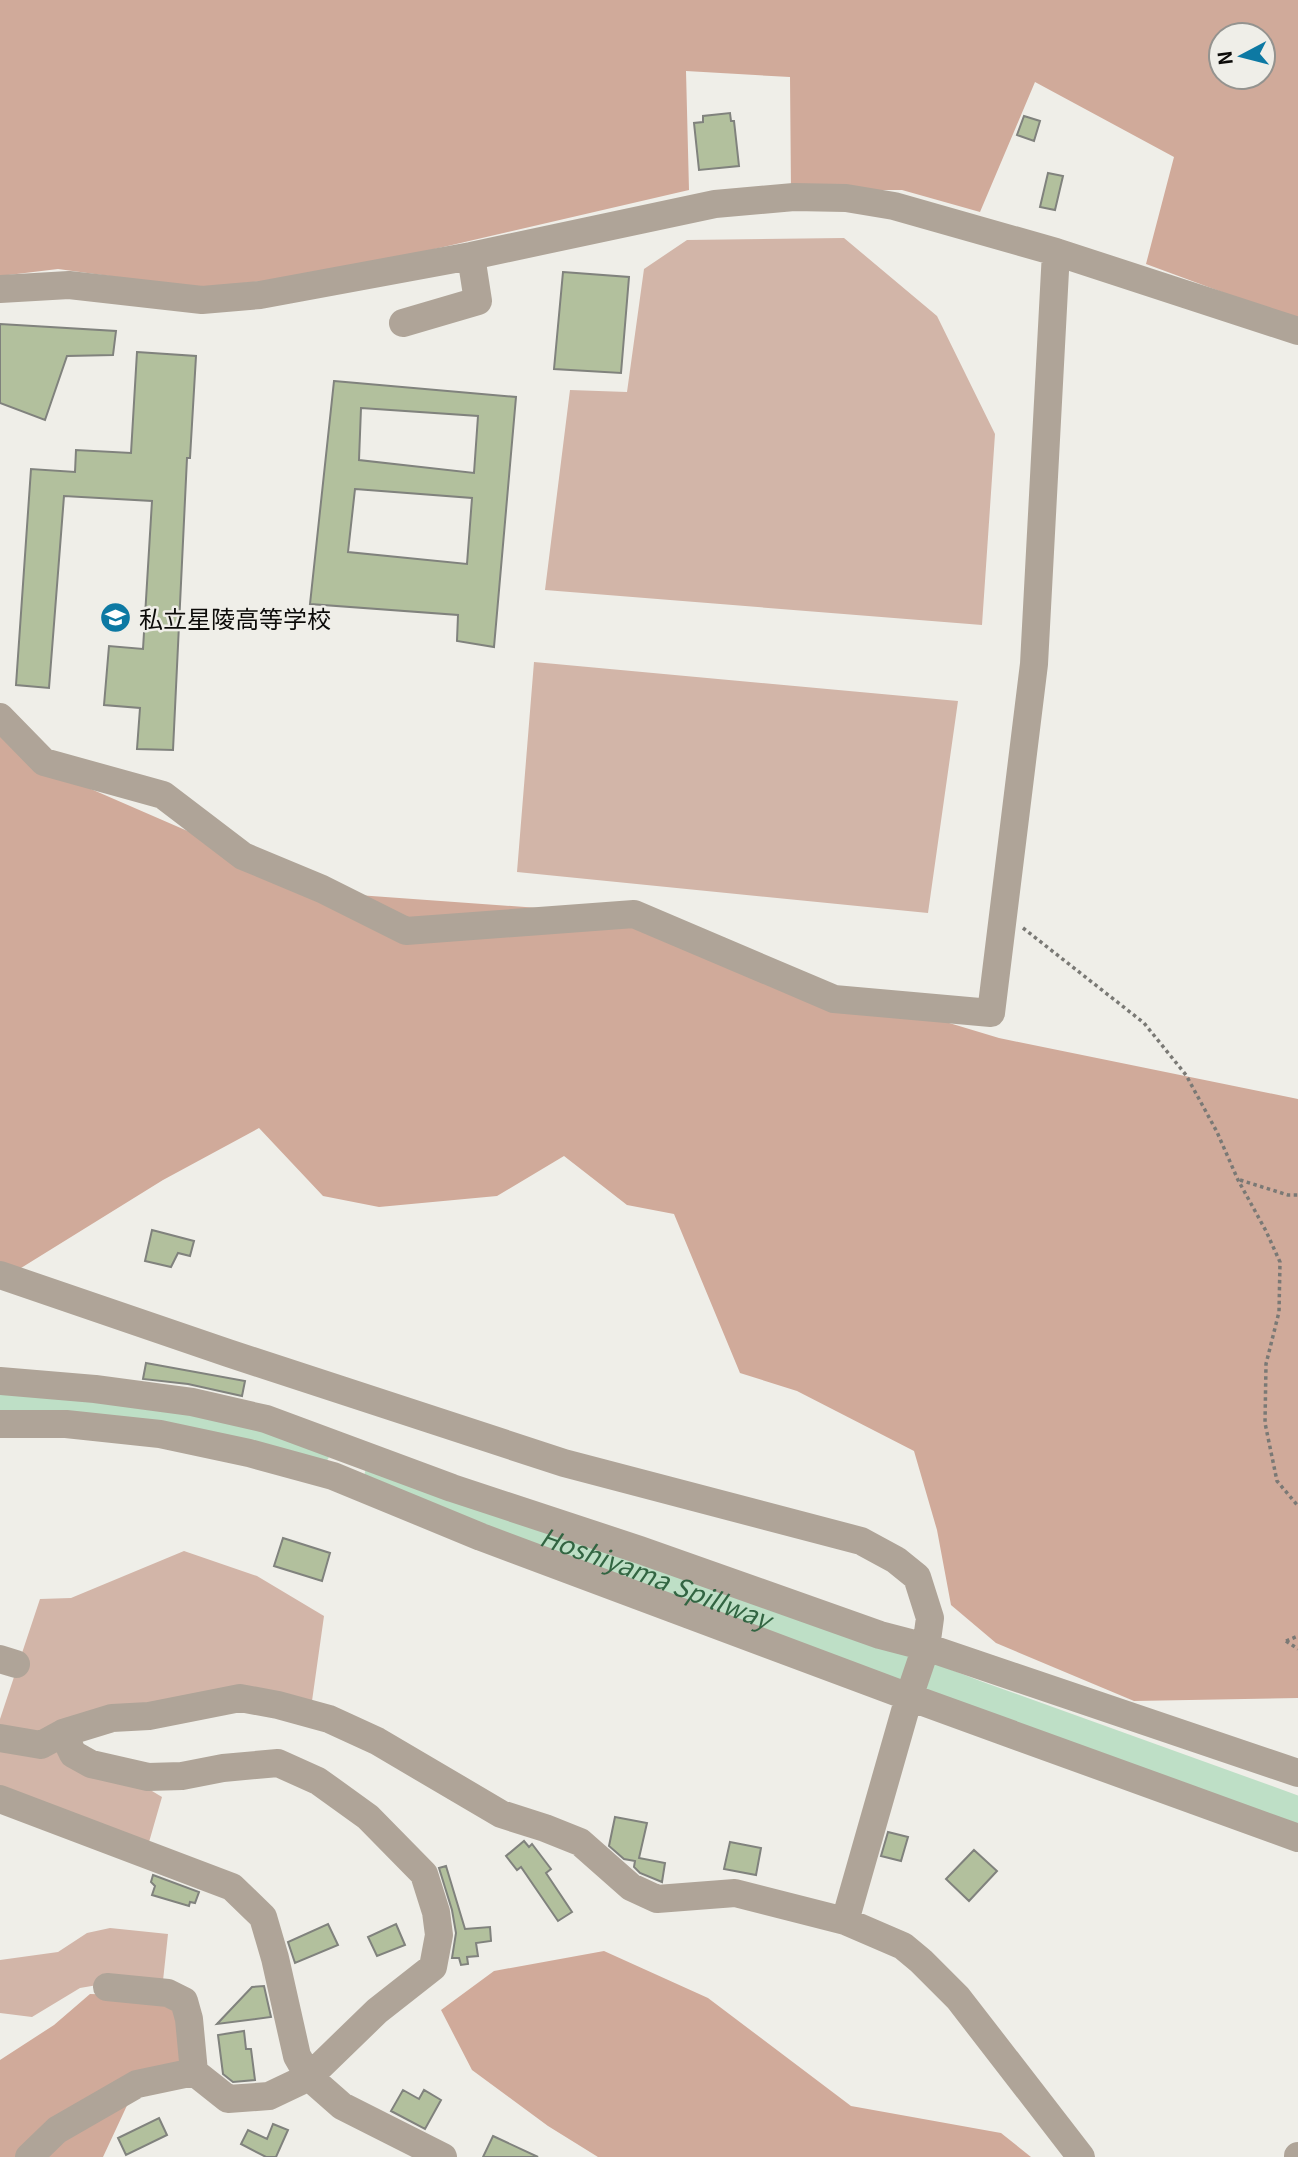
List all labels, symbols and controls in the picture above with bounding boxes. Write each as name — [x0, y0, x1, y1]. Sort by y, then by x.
north arrow — [1207, 21, 1277, 91]
text: N — [1209, 50, 1238, 67]
school or university icon: 私立星陵高等学校 — [99, 600, 133, 634]
place label: 私立星陵高等学校 — [139, 600, 331, 635]
water label: Hoshiyama Spillway — [536, 1516, 780, 1638]

